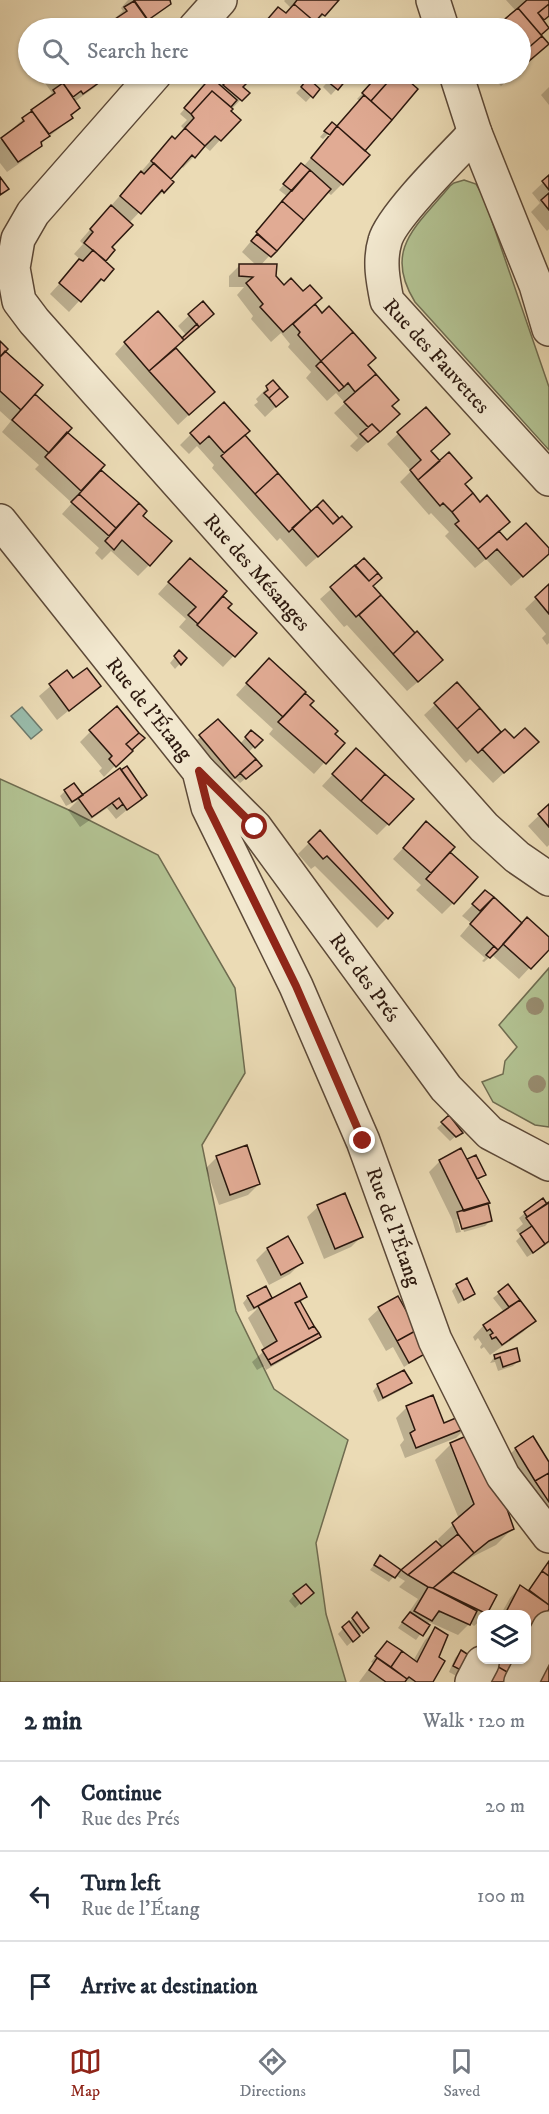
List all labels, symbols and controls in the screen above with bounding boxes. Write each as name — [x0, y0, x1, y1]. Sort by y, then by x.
search box — [18, 18, 531, 84]
icon: search — [39, 35, 72, 68]
text: Search here — [87, 38, 189, 65]
street label: Rue des Fauvettes — [377, 294, 495, 419]
street label: Rue des Mésanges — [198, 509, 316, 637]
street label: Rue de l'Étang — [100, 653, 198, 767]
route start — [241, 813, 267, 839]
street label: Rue des Prés — [323, 928, 405, 1027]
route end — [349, 1127, 375, 1153]
street label: Rue de l'Étang — [360, 1164, 427, 1291]
map controls — [477, 1610, 531, 1664]
button: layers — [477, 1610, 531, 1664]
text: 2 min — [24, 1705, 82, 1738]
text: Walk · 120 m — [423, 1709, 525, 1734]
text: Continue — [81, 1780, 162, 1807]
icon: ahead — [24, 1790, 57, 1823]
text: 20 m — [485, 1794, 525, 1819]
text: Rue des Prés — [81, 1807, 180, 1832]
text: Turn left — [81, 1870, 161, 1897]
icon: left — [24, 1880, 57, 1913]
text: 100 m — [477, 1884, 525, 1909]
text: Rue de l'Étang — [81, 1897, 199, 1922]
icon: arrive — [24, 1970, 57, 2003]
text: Arrive at destination — [81, 1973, 258, 2000]
tab: Map — [69, 2045, 102, 2101]
tab: Directions — [239, 2045, 306, 2101]
tab: Saved — [443, 2045, 480, 2101]

